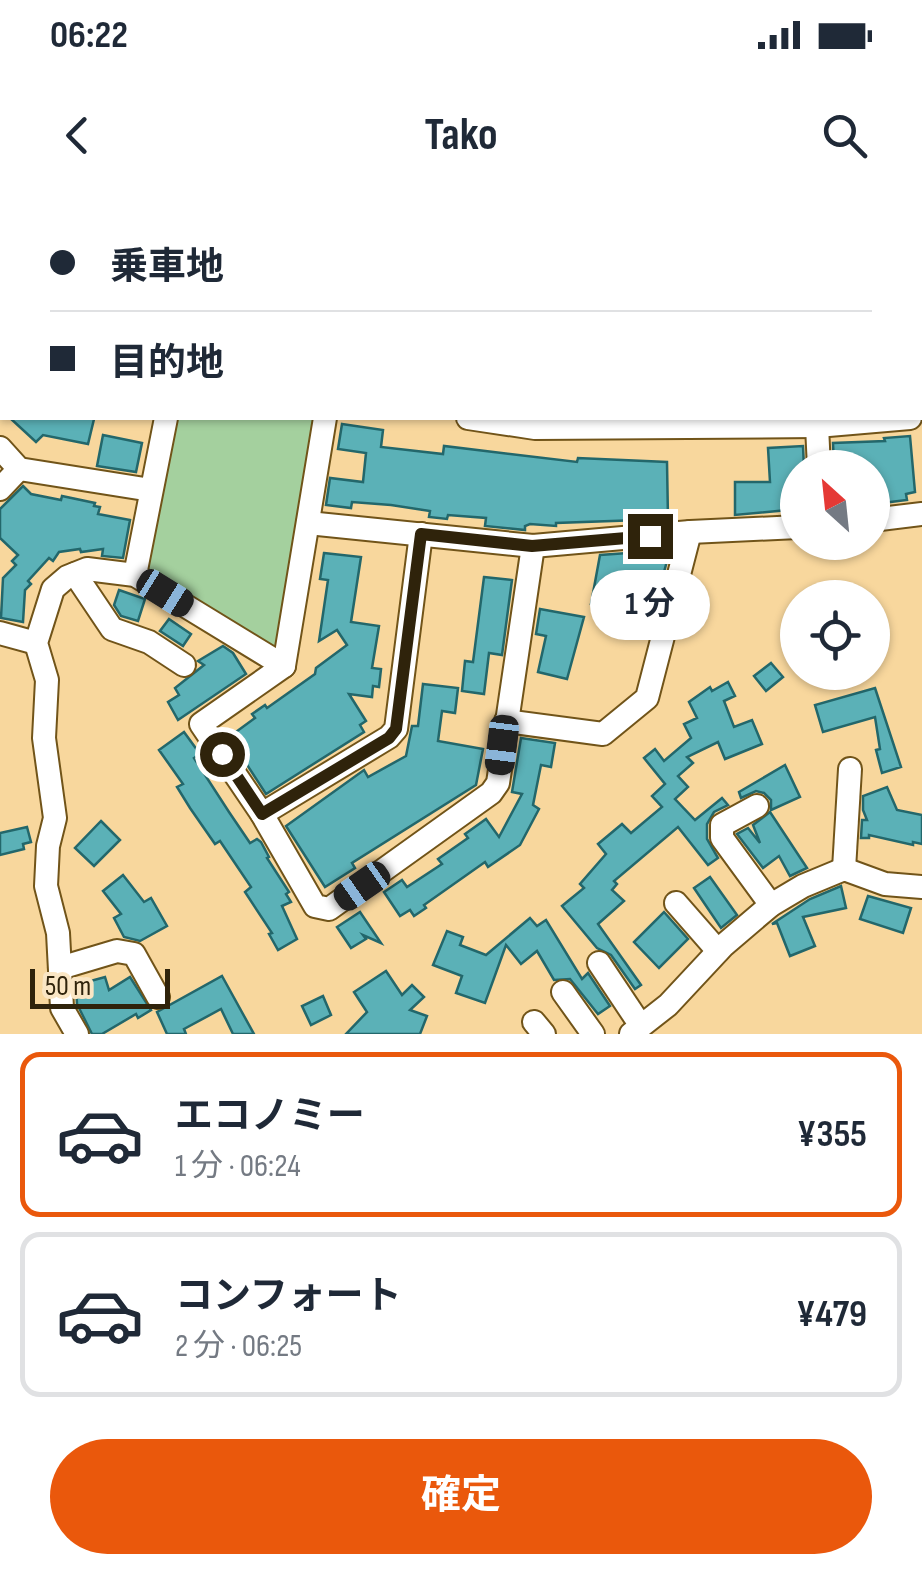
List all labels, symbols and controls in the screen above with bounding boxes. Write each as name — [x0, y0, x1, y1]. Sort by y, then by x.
text: 06:22 — [50, 13, 128, 58]
icon: back — [50, 108, 105, 163]
text: Tako — [424, 108, 498, 163]
icon: search — [817, 108, 872, 163]
text: 乗車地 — [110, 245, 224, 290]
text: 目的地 — [110, 341, 224, 386]
north arrow — [780, 450, 890, 560]
map controls — [780, 450, 890, 690]
route end — [628, 514, 673, 559]
car — [132, 564, 198, 622]
callout: 1 分 — [590, 571, 710, 641]
button: locate — [780, 580, 890, 690]
text: 1 分 — [625, 585, 675, 624]
car — [483, 713, 521, 777]
route start — [200, 732, 245, 777]
car — [329, 857, 395, 915]
scale bar — [30, 964, 170, 1008]
text: 50 m — [45, 970, 91, 1003]
icon: car — [55, 1090, 145, 1180]
text: エコノミー — [175, 1094, 365, 1139]
text: ¥355 — [797, 1112, 867, 1157]
text: 1 分 · 06:24 — [175, 1147, 301, 1186]
icon: car — [55, 1270, 145, 1360]
text: コンフォート — [175, 1274, 402, 1319]
text: ¥479 — [796, 1292, 867, 1337]
text: 2 分 · 06:25 — [175, 1327, 302, 1366]
button: 確定 — [50, 1439, 872, 1554]

